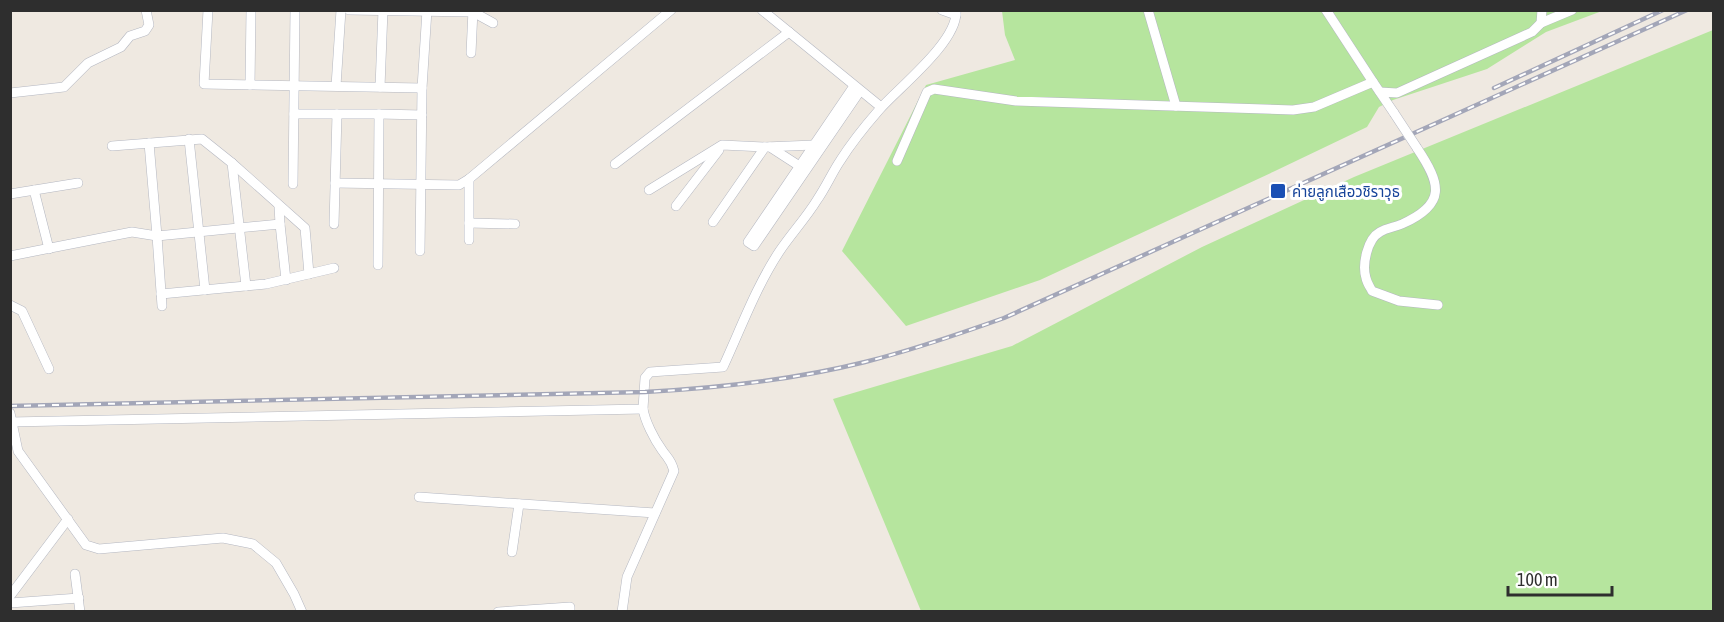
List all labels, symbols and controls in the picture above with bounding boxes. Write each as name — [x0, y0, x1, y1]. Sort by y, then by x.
marker: ค่ายลูกเสือวชิราวุธ — [1269, 182, 1287, 200]
place label: ค่ายลูกเสือวชิราวุธ — [1292, 183, 1400, 201]
scale bar — [1508, 559, 1612, 597]
text: 100 m — [1517, 569, 1558, 590]

